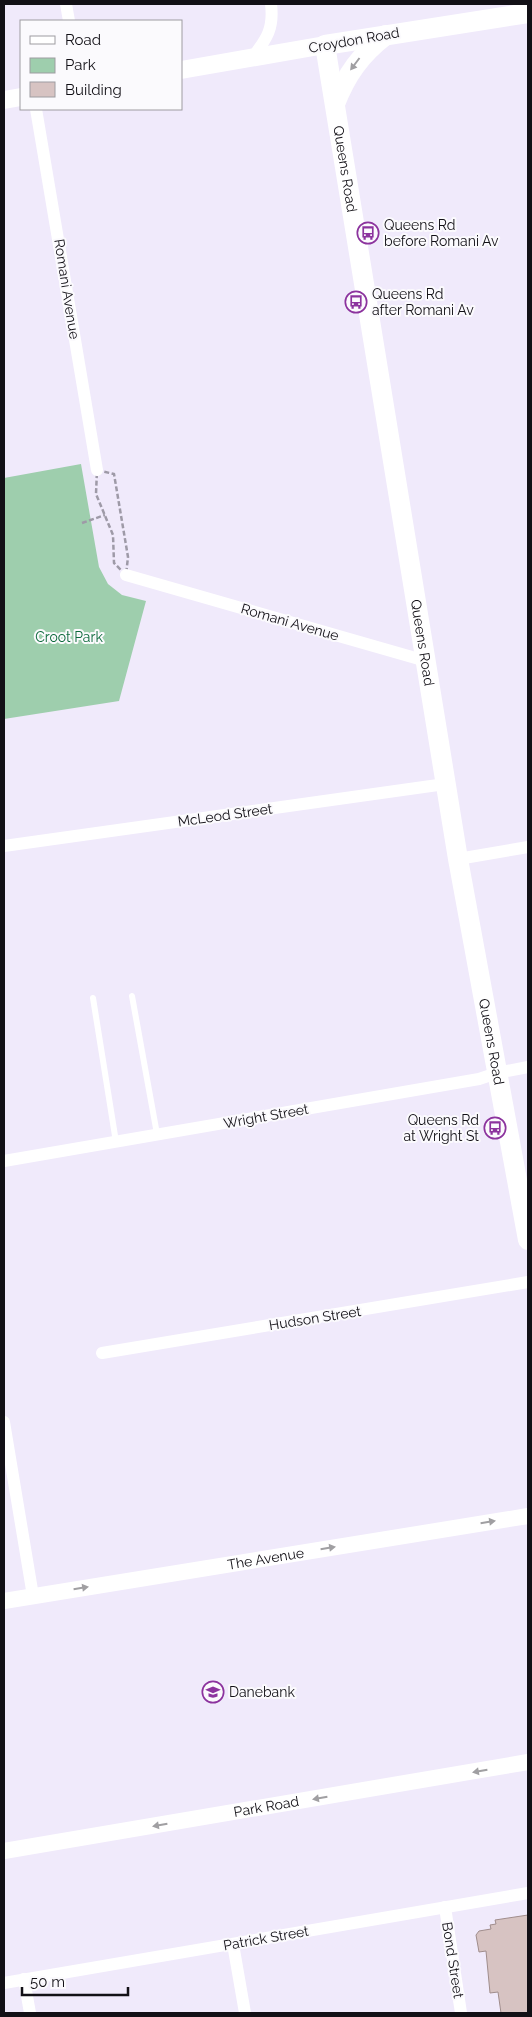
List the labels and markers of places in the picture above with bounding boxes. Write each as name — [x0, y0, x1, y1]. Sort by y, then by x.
place label: Queens Rd before Romani Av — [384, 217, 499, 249]
bus stop icon: Queens Rd before Romani Av — [356, 221, 380, 245]
place label: Queens Rd after Romani Av — [372, 286, 474, 318]
bus stop icon: Queens Rd after Romani Av — [344, 290, 368, 314]
place label: Queens Rd at Wright St — [404, 1112, 479, 1144]
bus stop icon: Queens Rd at Wright St — [483, 1116, 507, 1140]
school or university icon: Danebank — [201, 1680, 225, 1704]
place label: Danebank — [229, 1684, 295, 1700]

